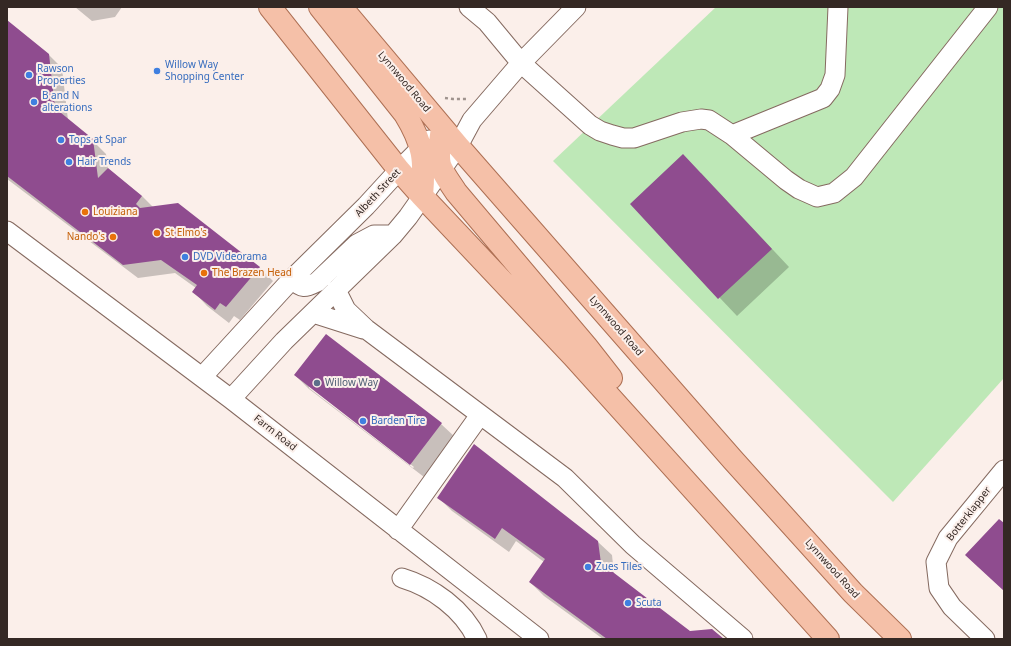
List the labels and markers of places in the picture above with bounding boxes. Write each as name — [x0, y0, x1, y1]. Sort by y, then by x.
place label: Willow Way Shopping Center — [165, 59, 244, 82]
place label: Rawson Properties — [37, 63, 86, 86]
marker: Willow Way Shopping Center — [152, 66, 162, 76]
marker: Rawson Properties — [24, 70, 34, 80]
place label: B and N alterations — [42, 90, 92, 114]
marker: B and N alterations — [29, 97, 39, 107]
place label: Tops at Spar — [69, 134, 127, 146]
marker: Tops at Spar — [56, 135, 66, 145]
place label: Hair Trends — [77, 156, 131, 168]
marker: Hair Trends — [64, 157, 74, 167]
place label: Louiziana — [93, 206, 138, 218]
marker: Louiziana — [80, 207, 90, 217]
place label: St Elmo's — [165, 227, 207, 239]
marker: St Elmo's — [152, 228, 162, 238]
place label: Nando's — [67, 231, 105, 243]
marker: Nando's — [108, 232, 118, 242]
place label: DVD Videorama — [193, 251, 267, 263]
marker: DVD Videorama — [180, 252, 190, 262]
place label: The Brazen Head — [212, 267, 292, 279]
marker: The Brazen Head — [199, 268, 209, 278]
place label: Willow Way — [325, 377, 378, 389]
marker: Willow Way — [312, 378, 322, 388]
place label: Barden Tire — [371, 415, 425, 427]
marker: Barden Tire — [358, 416, 368, 426]
place label: Zues Tiles — [596, 561, 642, 573]
marker: Zues Tiles — [583, 562, 593, 572]
place label: Scuta — [636, 597, 662, 609]
marker: Scuta — [623, 598, 633, 608]

